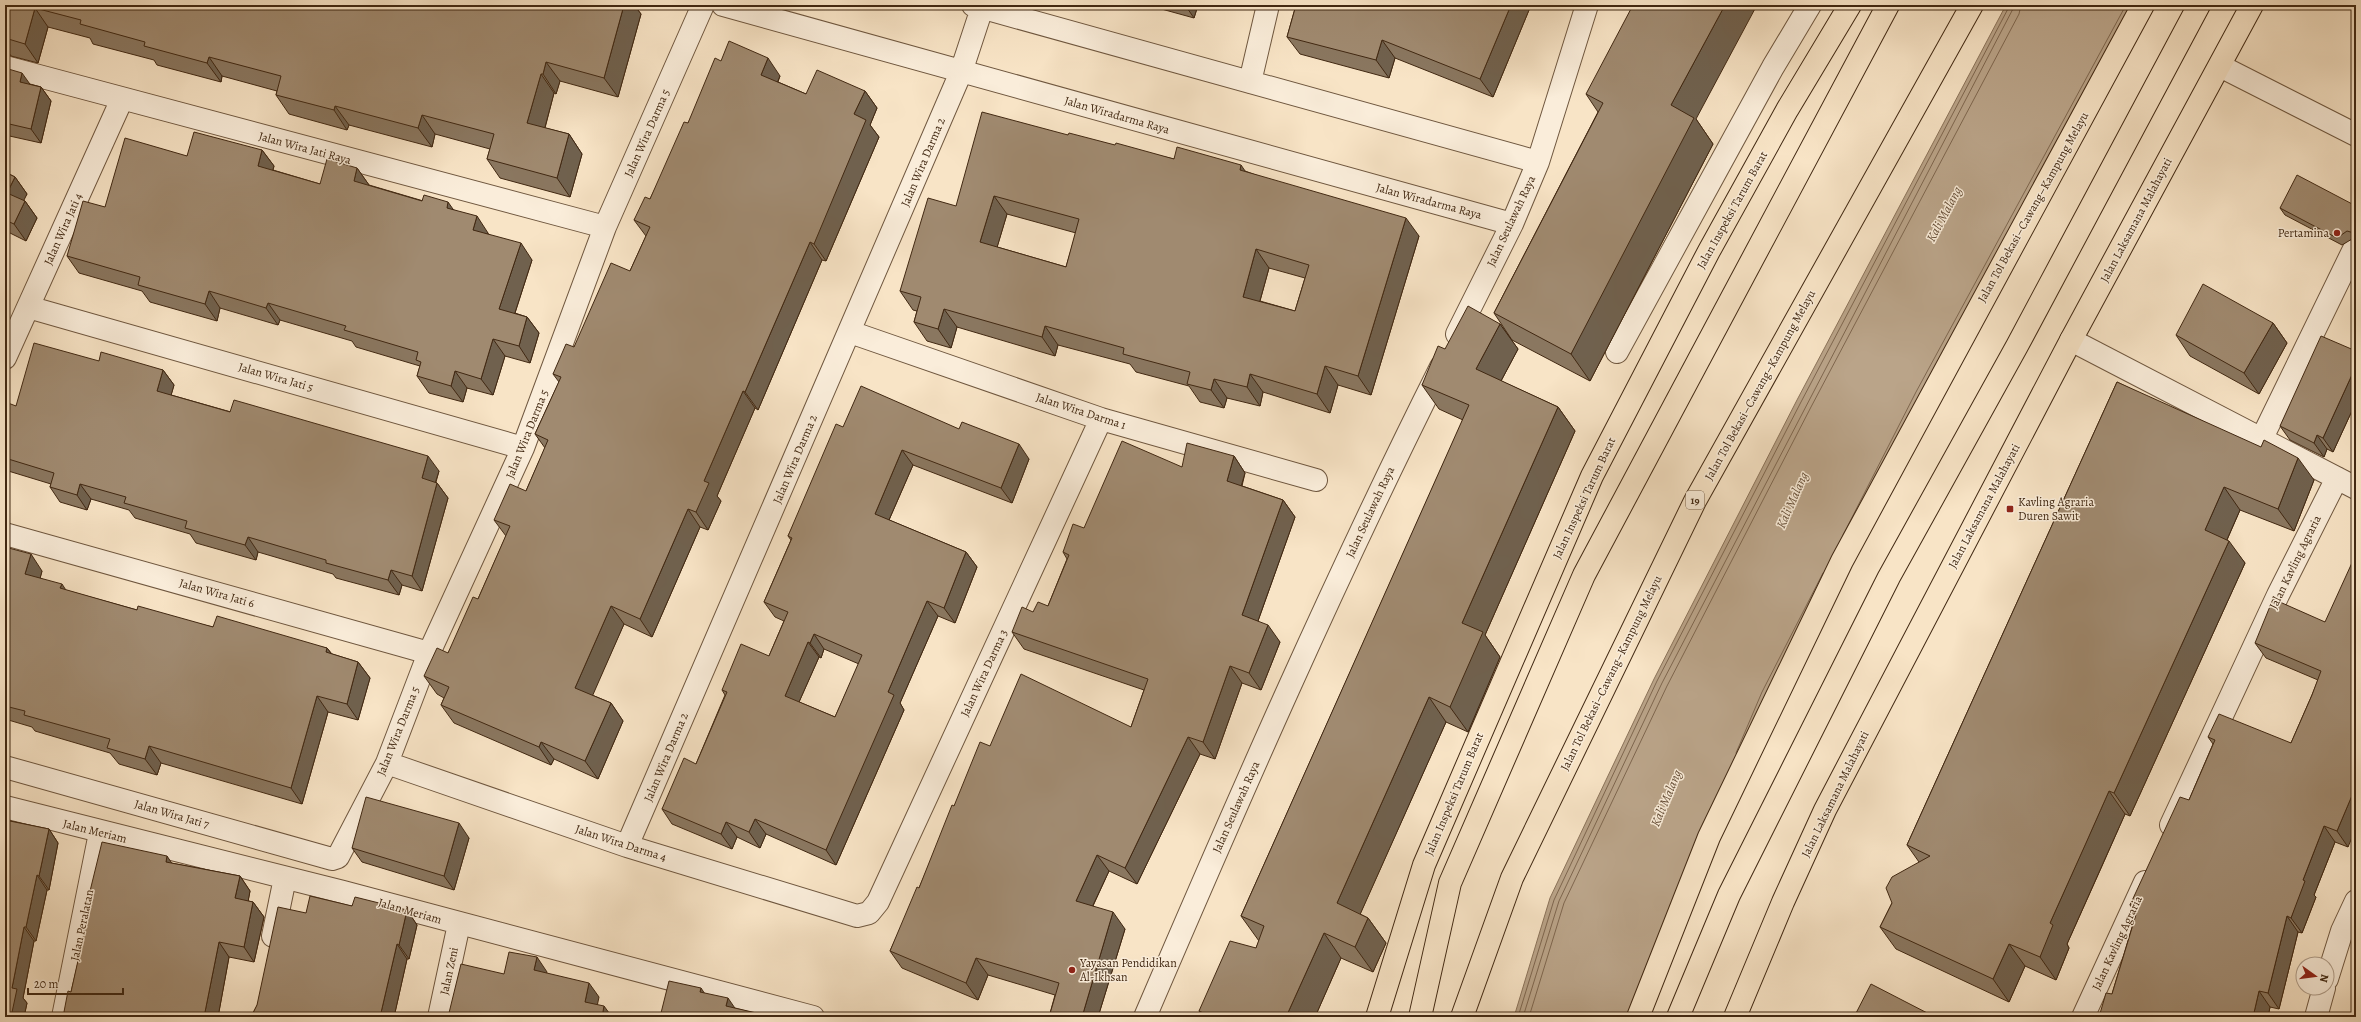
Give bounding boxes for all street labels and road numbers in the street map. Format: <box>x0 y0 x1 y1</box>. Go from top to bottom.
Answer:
street label: Jalan Wira Darma 5 <box>620 86 674 180</box>
street label: Jalan Wiradarma Raya <box>1063 92 1172 138</box>
street label: Jalan Tol Bekasi–Cawang–Kampung Melayu <box>1974 108 2092 305</box>
street label: Jalan Wira Darma 2 <box>897 115 949 209</box>
street label: Jalan Wira Jati Raya <box>257 128 353 168</box>
street label: Jalan Inspeksi Tarum Barat <box>1693 148 1771 272</box>
street label: Jalan Laksamana Malahayati <box>2096 155 2176 285</box>
street label: Jalan Seulawah Raya <box>1483 172 1539 269</box>
street label: Jalan Wiradarma Raya <box>1374 179 1484 223</box>
street label: Jalan Wira Jati 4 <box>40 190 86 268</box>
street label: Jalan Tol Bekasi–Cawang–Kampung Melayu <box>1701 286 1819 483</box>
street label: Jalan Wira Jati 5 <box>237 359 315 395</box>
street label: Jalan Wira Darma 5 <box>502 387 552 481</box>
street label: Jalan Wira Darma 1 <box>1034 389 1128 433</box>
street label: Jalan Wira Darma 2 <box>769 412 821 506</box>
street label: Jalan Inspeksi Tarum Barat <box>1549 435 1619 561</box>
street label: Jalan Laksamana Malahayati <box>1944 441 2024 571</box>
street label: Jalan Seulawah Raya <box>1342 463 1398 560</box>
road number: 19 <box>1686 491 1704 509</box>
street label: Jalan Kavling Agraria <box>2265 512 2325 612</box>
street label: Jalan Tol Bekasi–Cawang–Kampung Melayu <box>1557 572 1666 773</box>
street label: Jalan Wira Jati 6 <box>178 575 257 612</box>
street label: Jalan Wira Darma 3 <box>957 627 1011 719</box>
street label: Jalan Wira Darma 5 <box>373 684 423 778</box>
street label: Jalan Wira Darma 2 <box>640 710 692 804</box>
street label: Jalan Laksamana Malahayati <box>1797 728 1873 860</box>
street label: Jalan Inspeksi Tarum Barat <box>1421 730 1487 858</box>
street label: Jalan Seulawah Raya <box>1209 758 1264 855</box>
street label: Jalan Wira Jati 7 <box>133 796 212 833</box>
street label: Jalan Meriam <box>61 815 129 847</box>
street label: Jalan Wira Darma 4 <box>573 821 669 865</box>
street label: Jalan Peralatan <box>67 887 97 962</box>
street label: Jalan Kavling Agraria <box>2088 893 2146 993</box>
street label: Jalan Meriam <box>376 894 444 928</box>
street label: Jalan Zeni <box>436 946 462 996</box>

